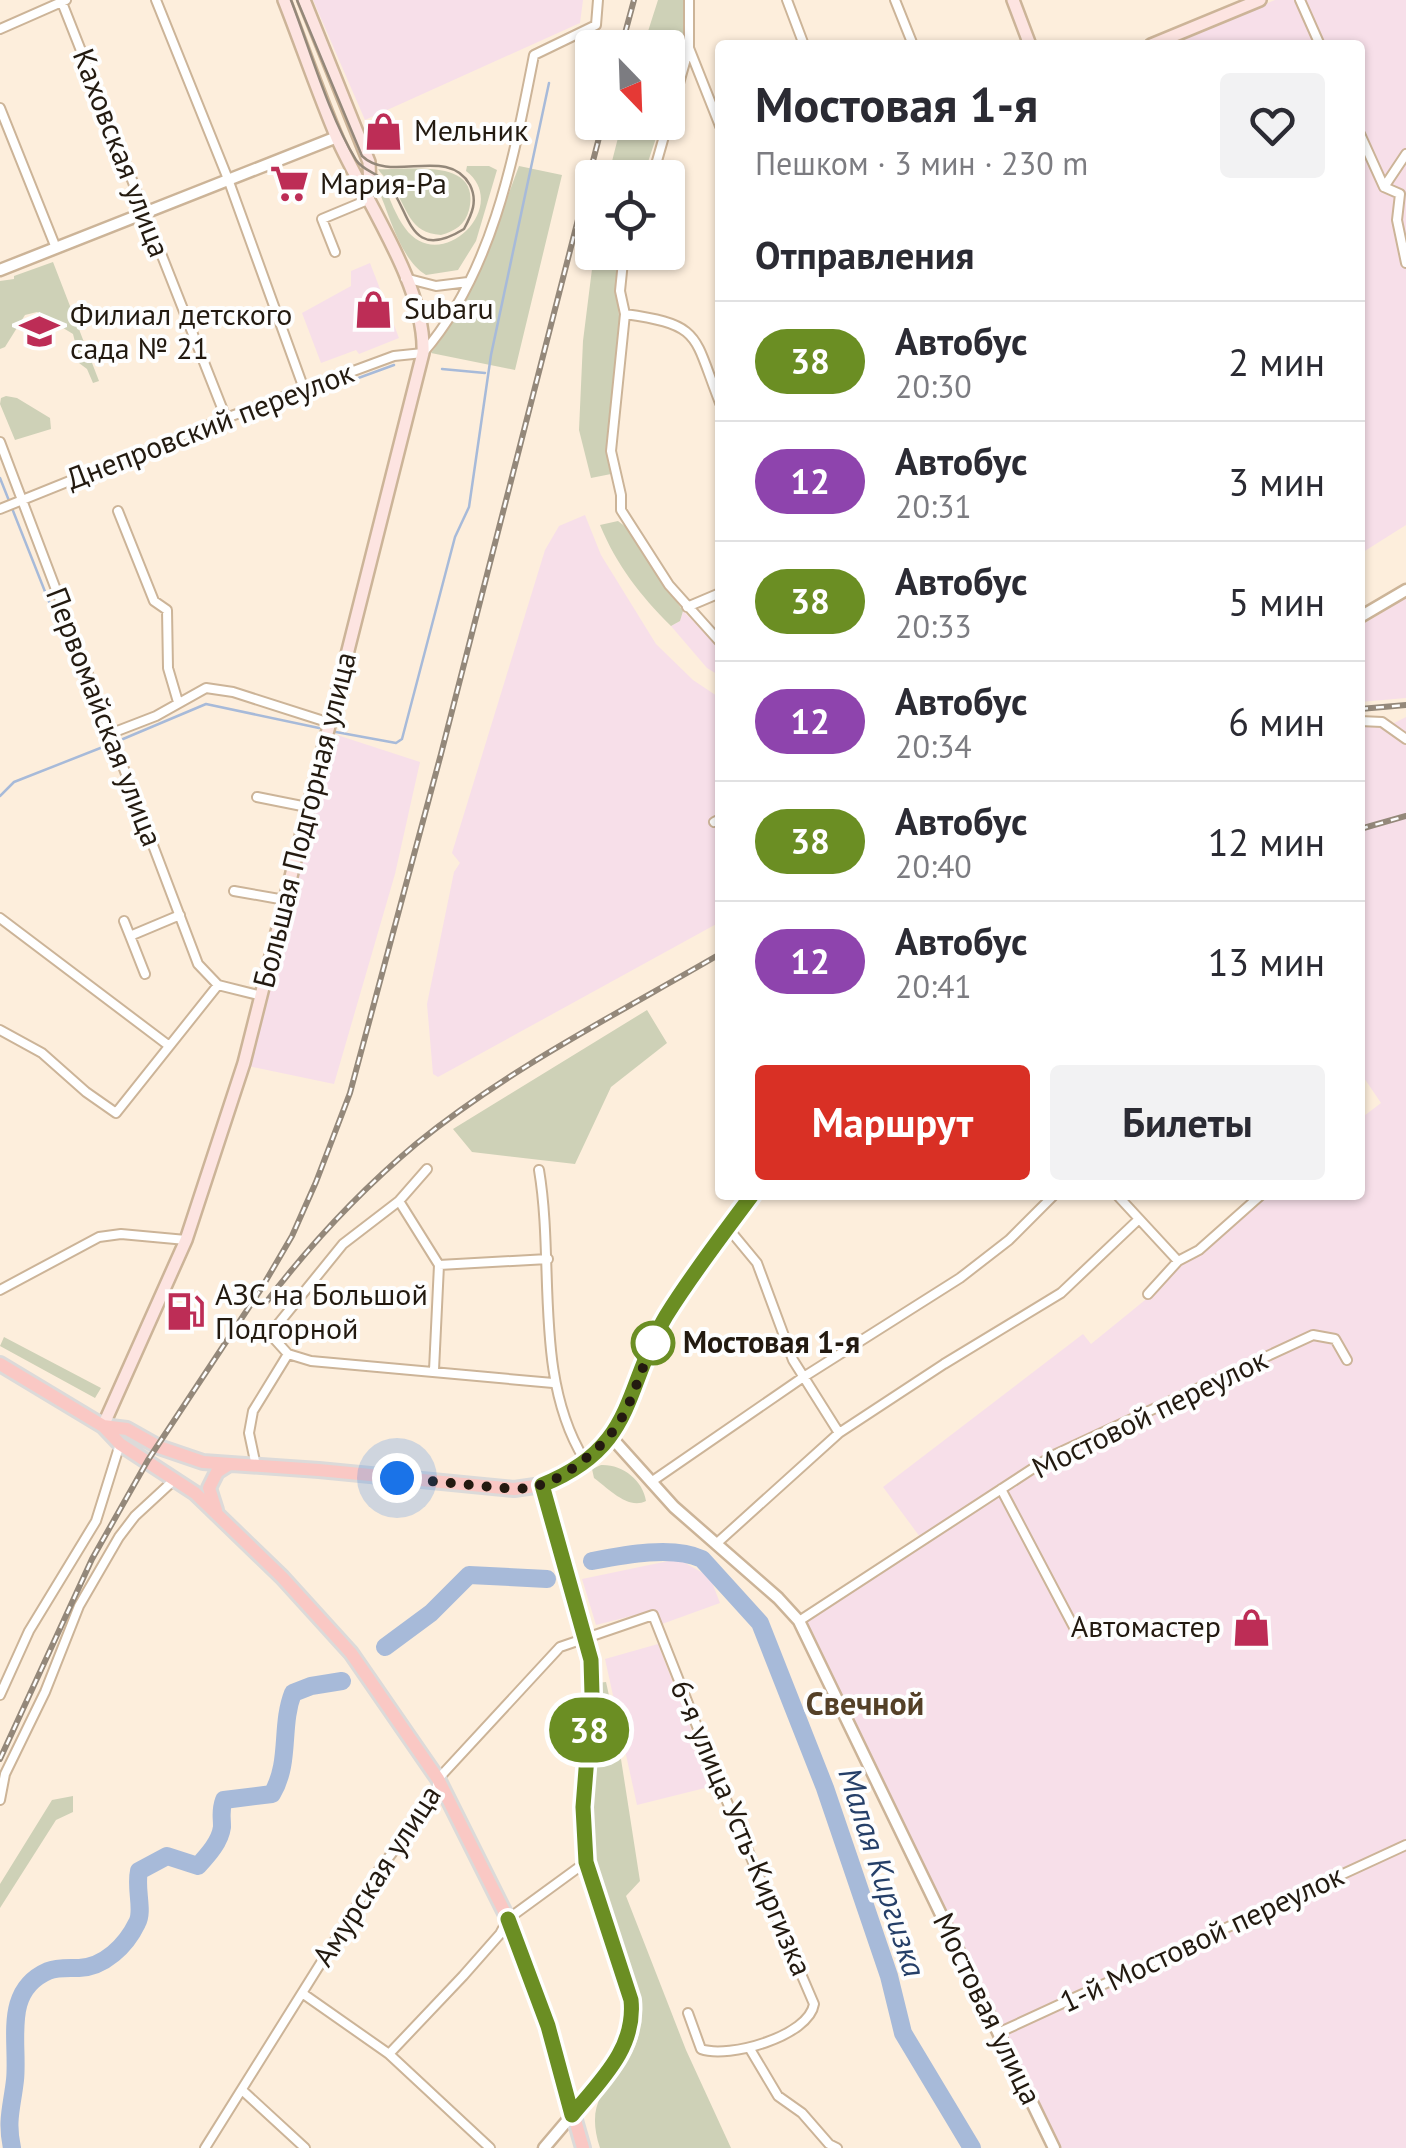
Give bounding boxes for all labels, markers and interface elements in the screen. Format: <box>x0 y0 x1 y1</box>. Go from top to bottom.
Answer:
north arrow <box>575 30 685 140</box>
map controls <box>575 30 685 270</box>
street label: Каховская улица <box>65 43 180 262</box>
text: Мостовая 1-я <box>755 73 1038 135</box>
button: heart <box>1220 73 1325 178</box>
shop icon: Мельник <box>363 110 405 152</box>
place label: Мельник <box>414 110 529 149</box>
text: Пешком · 3 мин · 230 m <box>755 142 1088 184</box>
button: locate <box>575 160 685 270</box>
supermarket icon: Мария-Ра <box>269 163 311 205</box>
place label: Мария-Ра <box>320 163 447 202</box>
text: Отправления <box>755 230 975 279</box>
shop icon: Subaru <box>353 288 395 330</box>
place label: Subaru <box>404 288 494 327</box>
place label: Филиал детского сада № 21 <box>70 294 292 367</box>
school or university icon: Филиал детского сада № 21 <box>19 311 61 353</box>
text: Автобус <box>895 316 1028 365</box>
text: 2 мин <box>1228 337 1325 386</box>
text: 38 <box>790 338 830 384</box>
street label: Днепровский переулок <box>60 352 359 497</box>
text: 20:30 <box>895 365 972 407</box>
text: Автобус <box>895 436 1028 485</box>
text: 3 мин <box>1228 457 1325 506</box>
text: 12 <box>790 458 830 504</box>
text: 20:31 <box>895 485 972 527</box>
text: Автобус <box>895 556 1028 605</box>
text: 5 мин <box>1228 577 1325 626</box>
text: 38 <box>790 578 830 624</box>
street label: Первомайская улица <box>38 581 173 851</box>
text: 20:33 <box>895 605 972 647</box>
street label: Большая Подгорная улица <box>243 647 364 992</box>
text: Автобус <box>895 676 1028 725</box>
text: 6 мин <box>1228 697 1325 746</box>
text: 12 <box>790 698 830 744</box>
text: 20:34 <box>895 725 972 767</box>
text: Автобус <box>895 796 1028 845</box>
text: 12 мин <box>1208 817 1325 866</box>
text: 38 <box>790 818 830 864</box>
text: 20:40 <box>895 845 972 887</box>
text: Автобус <box>895 916 1028 965</box>
text: 13 мин <box>1208 937 1325 986</box>
text: 12 <box>790 938 830 984</box>
text: 20:41 <box>895 965 972 1007</box>
button: Маршрут <box>755 1065 1030 1180</box>
button: Билеты <box>1050 1065 1325 1180</box>
place label: АЗС на Большой Подгорной <box>215 1274 428 1347</box>
fuel station icon: АЗС на Большой Подгорной <box>164 1291 206 1333</box>
marker: Мостовая 1-я <box>632 1322 674 1364</box>
place label: Мостовая 1-я <box>683 1322 860 1361</box>
street label: Мостовой переулок <box>1025 1338 1274 1487</box>
your location <box>372 1453 422 1503</box>
place label: Автомастер <box>1071 1606 1221 1645</box>
shop icon: Автомастер <box>1230 1606 1272 1648</box>
street label: 6-я улица Усть-Киргизка <box>662 1673 822 1981</box>
district label: Свечной <box>806 1682 924 1724</box>
line badge: 38 <box>544 1698 634 1762</box>
text: 38 <box>569 1707 609 1753</box>
water label: Малая Киргизка <box>829 1762 937 1982</box>
street label: Амурская улица <box>303 1777 449 1973</box>
street label: 1-й Мостовой переулок <box>1053 1854 1350 2021</box>
street label: Мостовая улица <box>925 1906 1052 2111</box>

